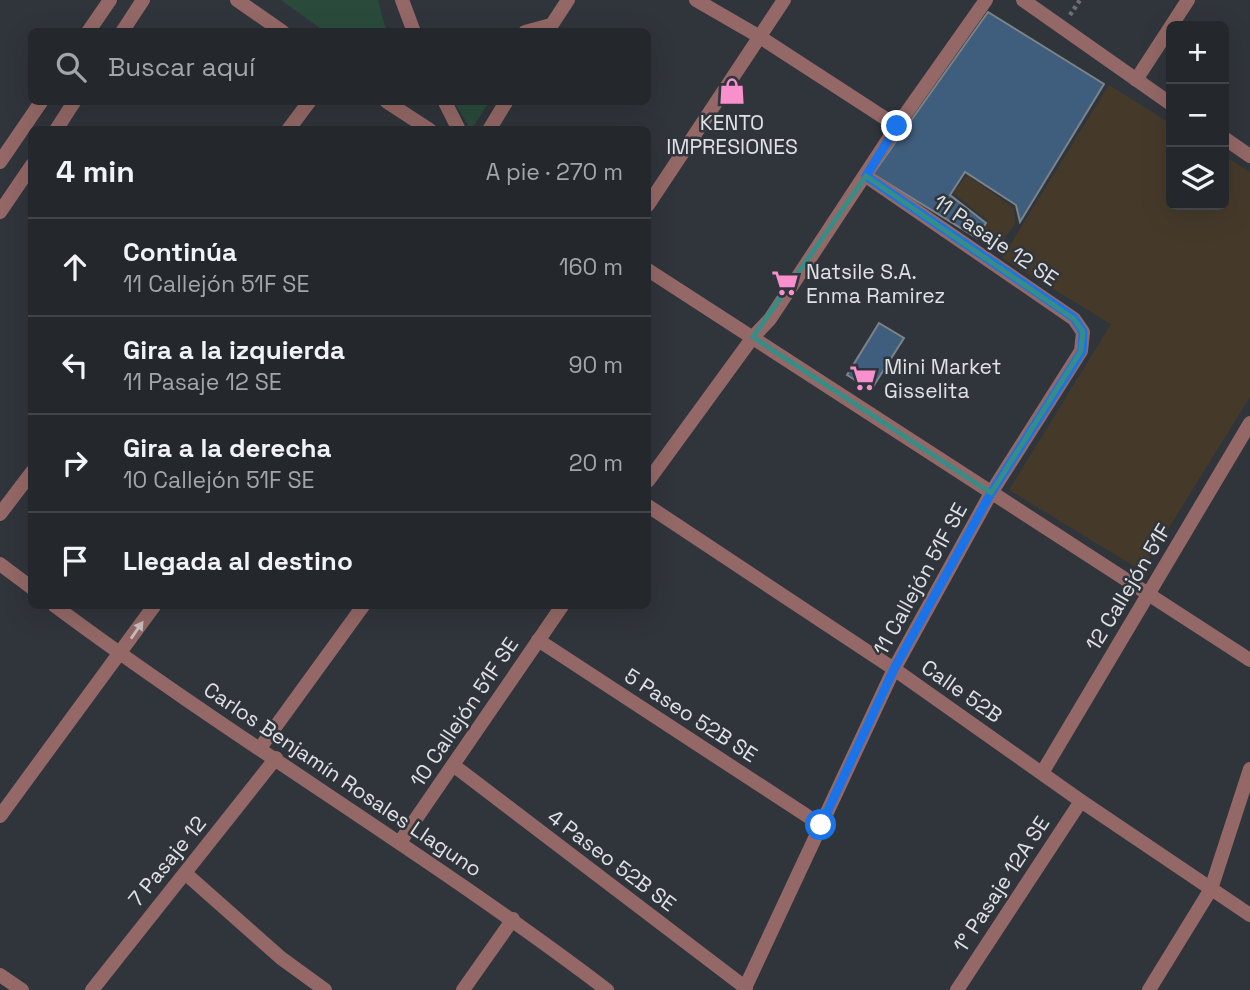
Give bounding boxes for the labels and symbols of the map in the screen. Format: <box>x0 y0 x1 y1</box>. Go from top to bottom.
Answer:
shop icon: KENTO IMPRESIONES <box>717 76 747 106</box>
place label: KENTO IMPRESIONES <box>666 109 798 160</box>
route end <box>881 110 912 141</box>
street label: 11 Pasaje 12 SE <box>928 188 1064 292</box>
place label: Natsile S.A. Enma Ramirez <box>806 258 945 309</box>
supermarket icon: Natsile S.A. Enma Ramirez <box>770 268 800 298</box>
place label: Mini Market Gisselita <box>884 353 1001 404</box>
supermarket icon: Mini Market Gisselita <box>848 363 878 393</box>
street label: 11 Callejón 51F SE <box>867 498 973 660</box>
street label: 12 Callejón 51F <box>1079 518 1177 656</box>
one-way arrow <box>130 621 144 639</box>
street label: 10 Callejón 51F SE <box>404 632 524 792</box>
street label: Calle 52B <box>916 653 1008 729</box>
street label: 5 Paseo 52B SE <box>619 662 763 768</box>
street label: Carlos Benjamín Rosales Llaguno <box>199 676 487 882</box>
street label: 4 Paseo 52B SE <box>542 803 682 917</box>
route start <box>805 809 836 840</box>
street label: 7 Pasaje 12 <box>122 810 212 912</box>
street label: 1° Pasaje 12A SE <box>947 811 1055 957</box>

